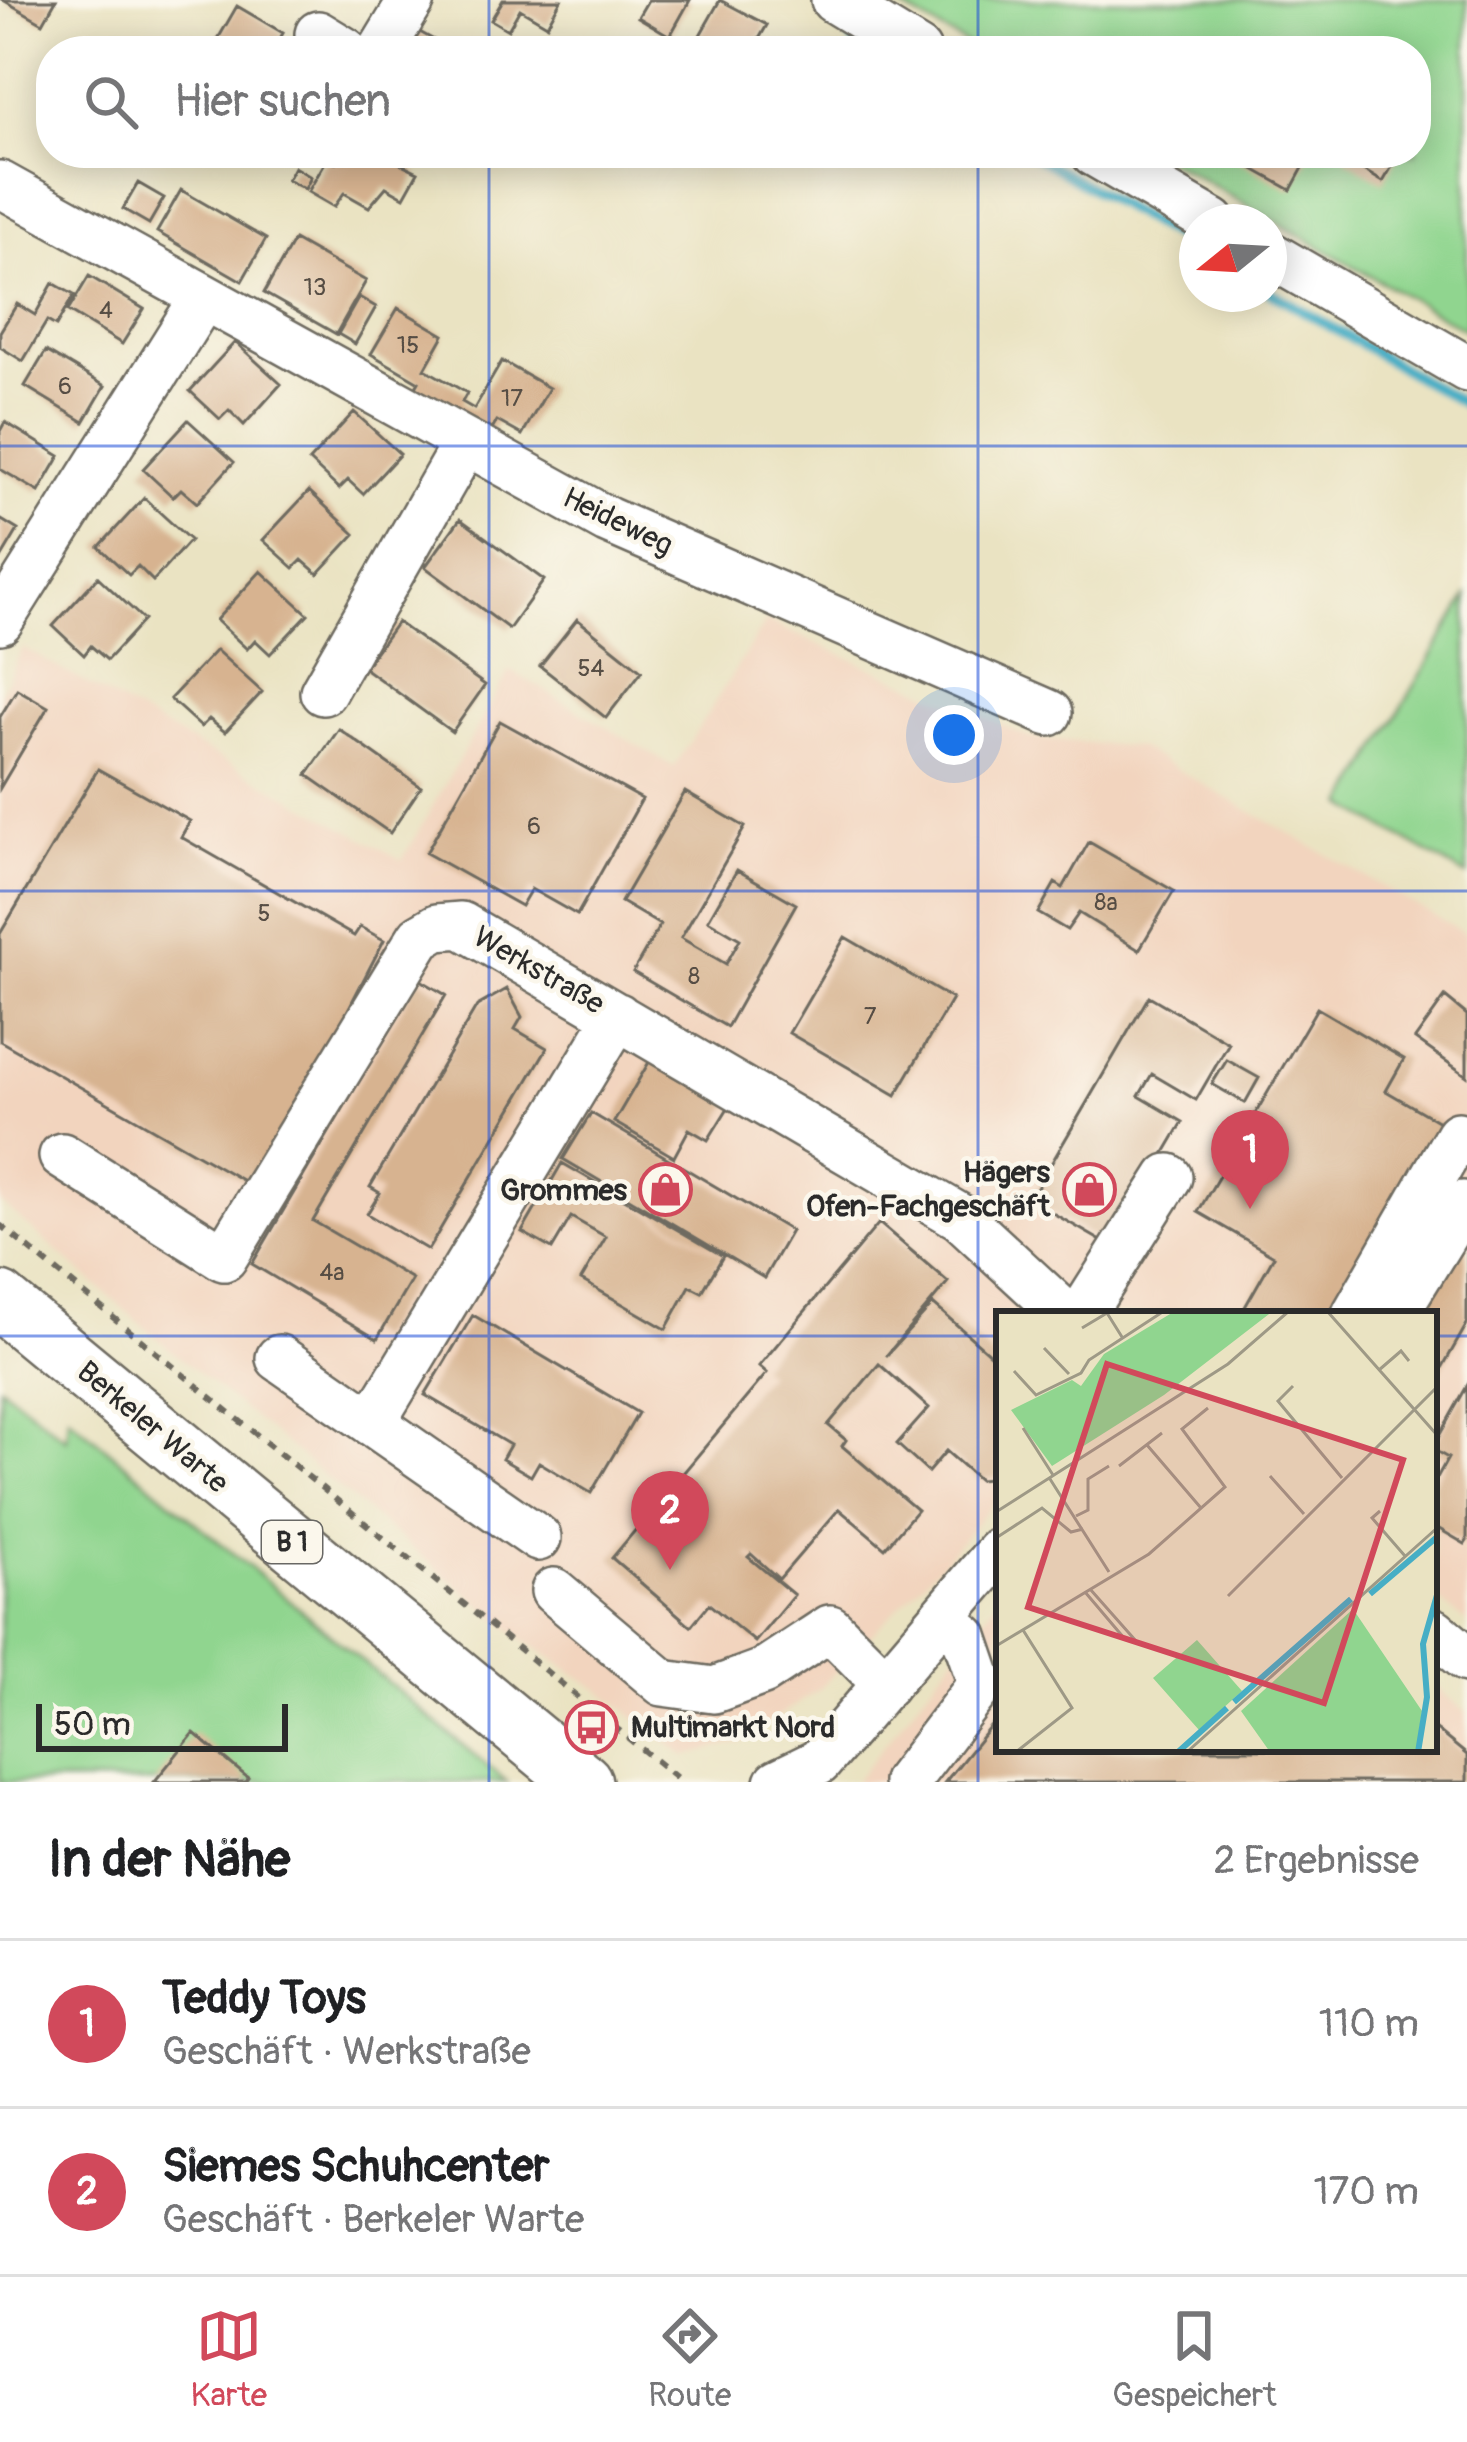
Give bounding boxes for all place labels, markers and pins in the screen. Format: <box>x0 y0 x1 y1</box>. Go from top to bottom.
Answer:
pin: 1 <box>1211 1110 1289 1209</box>
place label: Hägers Ofen-Fachgeschäft <box>806 1154 1051 1225</box>
shop icon: Hägers Ofen-Fachgeschäft <box>1061 1161 1117 1217</box>
shop icon: Grommes <box>638 1162 694 1218</box>
place label: Grommes <box>500 1172 628 1209</box>
pin: 2 <box>631 1471 709 1570</box>
bus stop icon: Multimarkt Nord <box>564 1699 620 1755</box>
place label: Multimarkt Nord <box>631 1709 835 1746</box>

